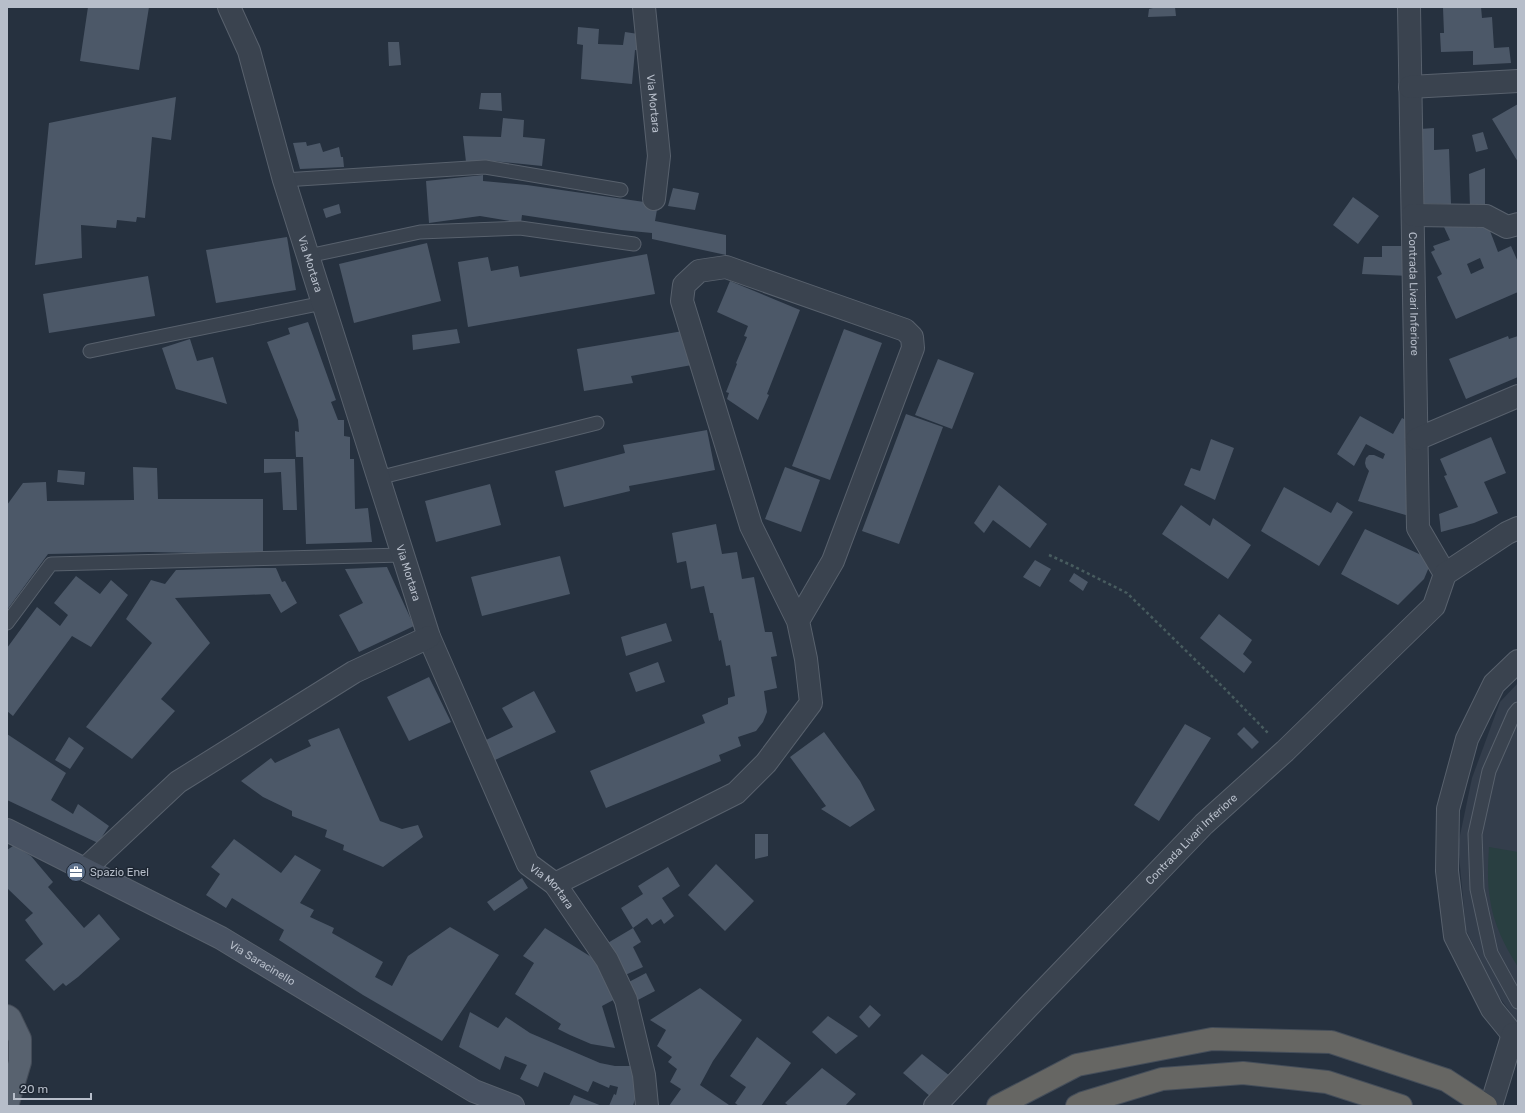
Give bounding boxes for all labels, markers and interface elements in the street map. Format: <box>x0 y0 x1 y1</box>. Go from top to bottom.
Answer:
street label: Via Mortara <box>644 74 663 133</box>
street label: Contrada Livari Inferiore <box>1406 232 1421 356</box>
street label: Via Mortara <box>295 234 325 294</box>
street label: Via Mortara <box>393 543 423 603</box>
street label: Contrada Livari Inferiore <box>1143 791 1240 888</box>
office icon: Spazio Enel <box>65 861 87 883</box>
street label: Via Mortara <box>527 861 576 911</box>
place label: Spazio Enel <box>90 866 149 879</box>
street label: Via Saracinello <box>227 938 298 988</box>
scale bar <box>14 1075 91 1101</box>
text: 20 m <box>20 1082 48 1096</box>

